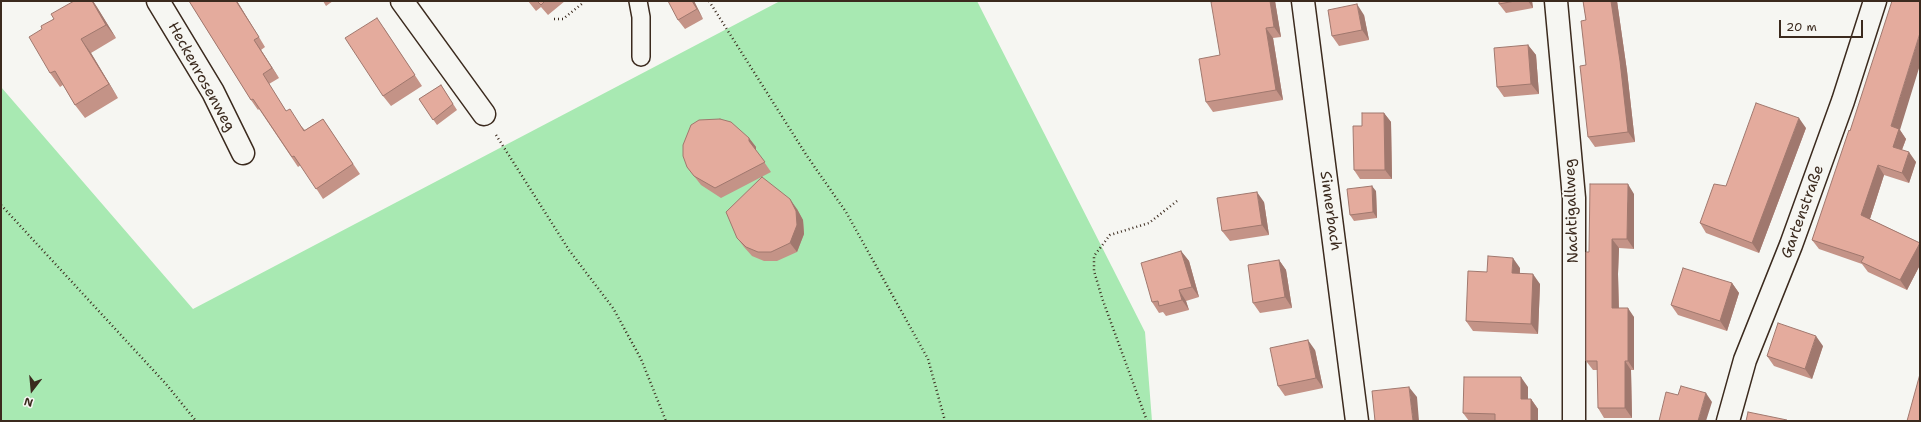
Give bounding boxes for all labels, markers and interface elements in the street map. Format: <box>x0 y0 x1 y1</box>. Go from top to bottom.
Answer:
scale bar <box>1781 12 1865 38</box>
street label: Heckenrosenweg <box>164 19 238 135</box>
text: 20 m <box>1786 19 1817 35</box>
street label: Nachtigallweg <box>1561 158 1583 264</box>
street label: Gartenstraße <box>1778 163 1828 261</box>
street label: Sinnerbach <box>1316 170 1344 252</box>
north arrow <box>12 370 52 410</box>
text: N <box>22 394 35 410</box>

